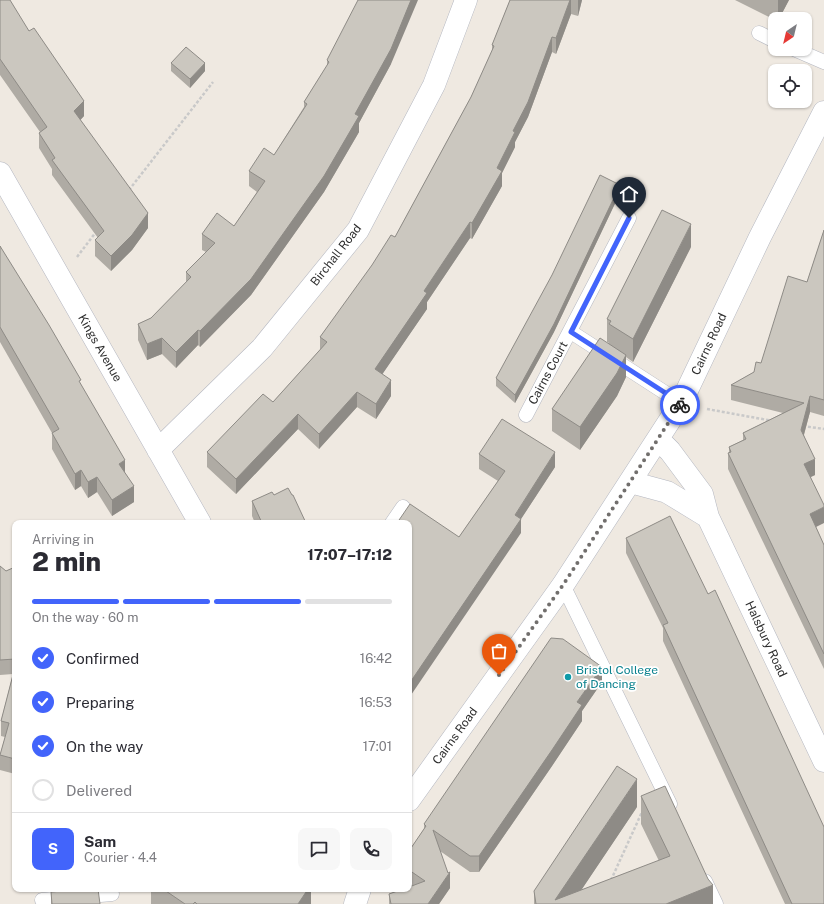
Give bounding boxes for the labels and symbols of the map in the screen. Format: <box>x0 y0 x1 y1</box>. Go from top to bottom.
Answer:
north arrow <box>768 12 812 56</box>
pin <box>612 177 646 218</box>
street label: Birchall Road <box>308 221 364 289</box>
street label: Cairns Road <box>689 311 729 377</box>
street label: Kings Avenue <box>75 312 125 384</box>
street label: Cairns Court <box>525 339 571 407</box>
courier <box>660 385 700 425</box>
street label: Halsbury Road <box>742 599 790 679</box>
pin <box>482 634 516 675</box>
place label: Bristol College of Dancing <box>576 663 658 691</box>
marker: Bristol College of Dancing <box>563 672 573 682</box>
street label: Cairns Road <box>430 705 480 767</box>

